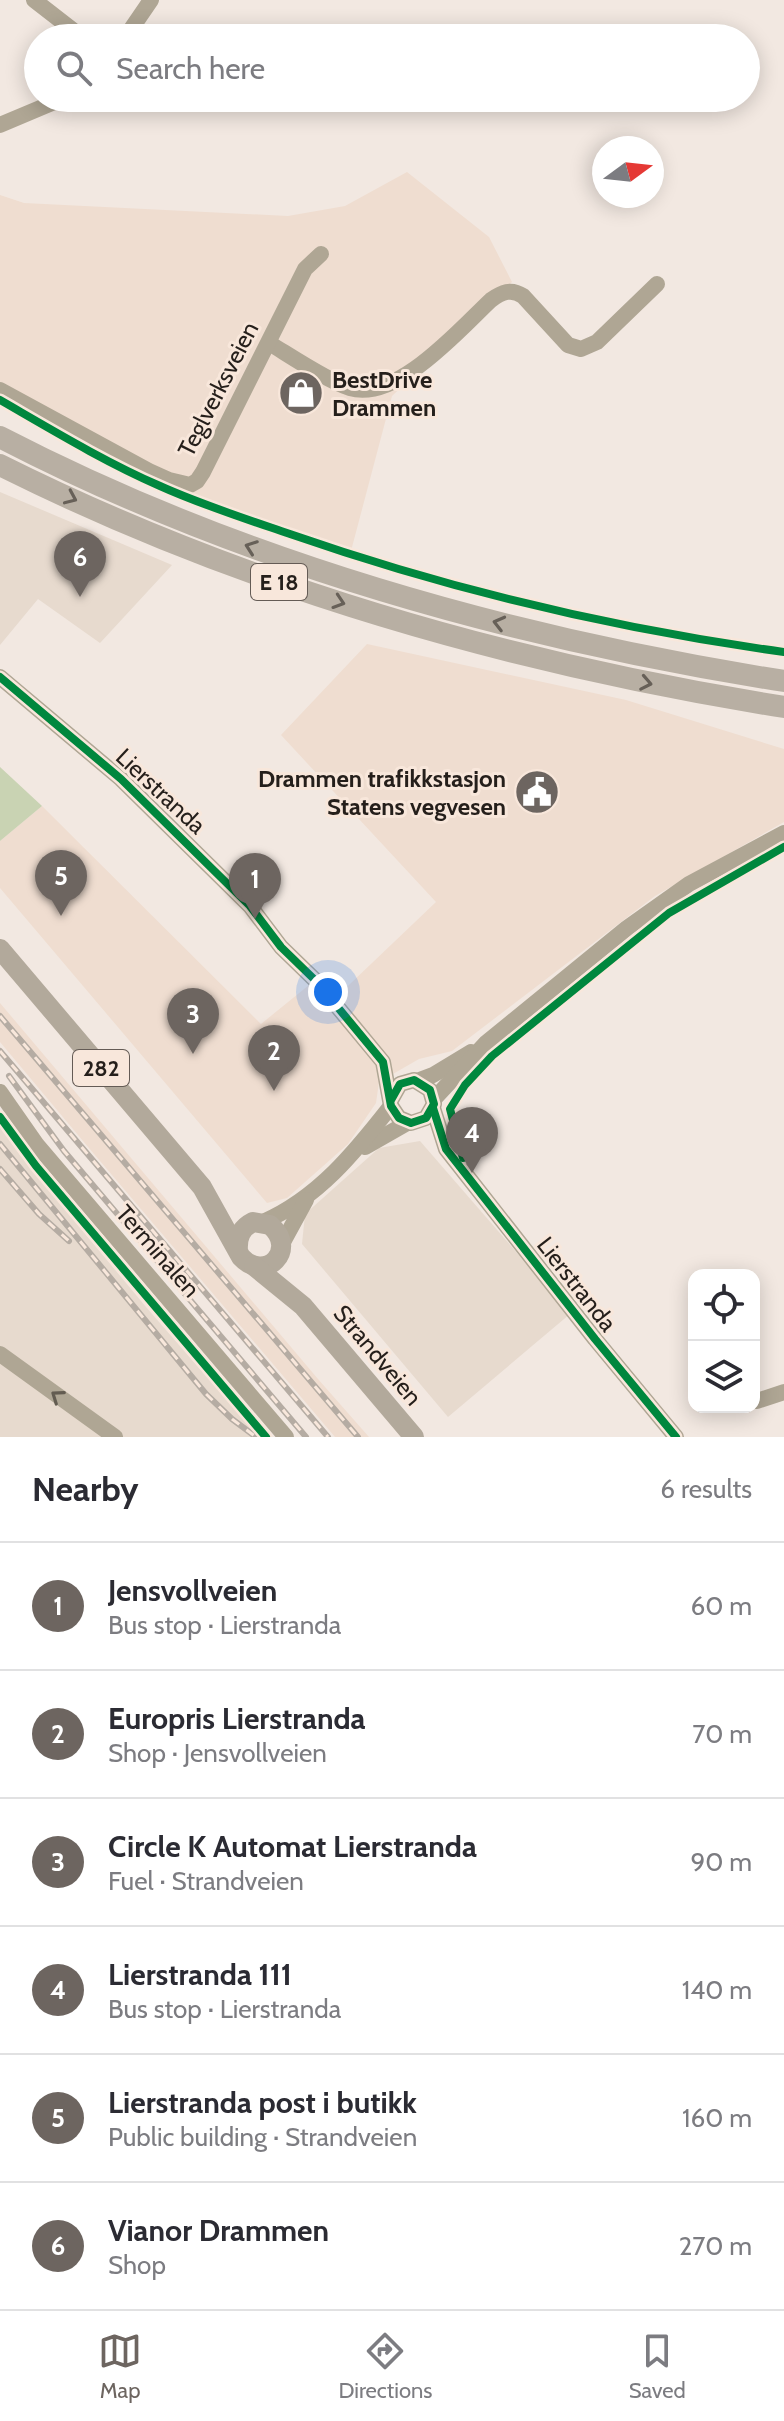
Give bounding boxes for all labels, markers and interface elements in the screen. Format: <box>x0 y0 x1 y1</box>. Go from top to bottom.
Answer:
search box <box>24 24 760 112</box>
icon: search <box>52 46 96 90</box>
text: Search here <box>116 50 265 87</box>
north arrow <box>592 136 664 208</box>
street label: Teglverksveien <box>172 317 264 461</box>
place label: BestDrive Drammen <box>332 365 436 422</box>
shop icon: BestDrive Drammen <box>277 369 325 417</box>
one-way arrow <box>62 488 77 504</box>
pin: 6 <box>54 531 106 597</box>
one-way arrow <box>244 540 258 557</box>
road number: E 18 <box>251 564 307 600</box>
one-way arrow <box>332 593 345 609</box>
one-way arrow <box>493 616 506 633</box>
one-way arrow <box>639 674 653 691</box>
street label: Lierstranda <box>110 742 212 840</box>
place label: Drammen trafikkstasjon Statens vegvesen <box>258 764 506 821</box>
public building icon: Drammen trafikkstasjon Statens vegvesen <box>513 768 561 816</box>
pin: 5 <box>35 850 87 916</box>
pin: 1 <box>229 853 281 919</box>
your location <box>308 972 348 1012</box>
pin: 3 <box>167 988 219 1054</box>
pin: 2 <box>248 1025 300 1091</box>
road number: 282 <box>73 1050 129 1086</box>
pin: 4 <box>446 1107 498 1173</box>
street label: Terminalen <box>110 1199 206 1303</box>
street label: Lierstranda <box>531 1231 623 1338</box>
map controls <box>688 1269 760 1413</box>
button: locate <box>688 1269 760 1341</box>
street label: Strandveien <box>328 1299 428 1411</box>
button: layers <box>688 1341 760 1413</box>
one-way arrow <box>52 1391 66 1406</box>
text: Nearby <box>32 1468 139 1510</box>
text: 6 results <box>660 1473 752 1505</box>
text: Jensvollveien <box>108 1572 277 1609</box>
text: 1 <box>53 1590 63 1622</box>
text: 60 m <box>690 1590 752 1622</box>
text: Bus stop · Lierstranda <box>108 1609 341 1641</box>
text: Europris Lierstranda <box>108 1700 366 1737</box>
text: 2 <box>51 1718 65 1750</box>
text: 70 m <box>692 1718 752 1750</box>
text: Shop · Jensvollveien <box>108 1737 327 1769</box>
text: Circle K Automat Lierstranda <box>108 1828 477 1865</box>
text: 3 <box>51 1846 65 1878</box>
text: 90 m <box>690 1846 752 1878</box>
text: Fuel · Strandveien <box>108 1865 304 1897</box>
text: Lierstranda 111 <box>108 1956 292 1993</box>
text: 4 <box>50 1974 66 2006</box>
text: 140 m <box>682 1974 752 2006</box>
text: Bus stop · Lierstranda <box>108 1993 341 2025</box>
text: Lierstranda post i butikk <box>108 2084 417 2121</box>
text: 5 <box>51 2102 65 2134</box>
text: 160 m <box>682 2102 752 2134</box>
text: Public building · Strandveien <box>108 2121 417 2153</box>
text: Vianor Drammen <box>108 2212 329 2249</box>
text: 6 <box>51 2230 65 2262</box>
text: 270 m <box>679 2230 752 2262</box>
text: Shop <box>108 2249 166 2281</box>
tab: Map <box>98 2329 142 2404</box>
tab: Directions <box>338 2329 432 2404</box>
tab: Saved <box>629 2329 686 2404</box>

